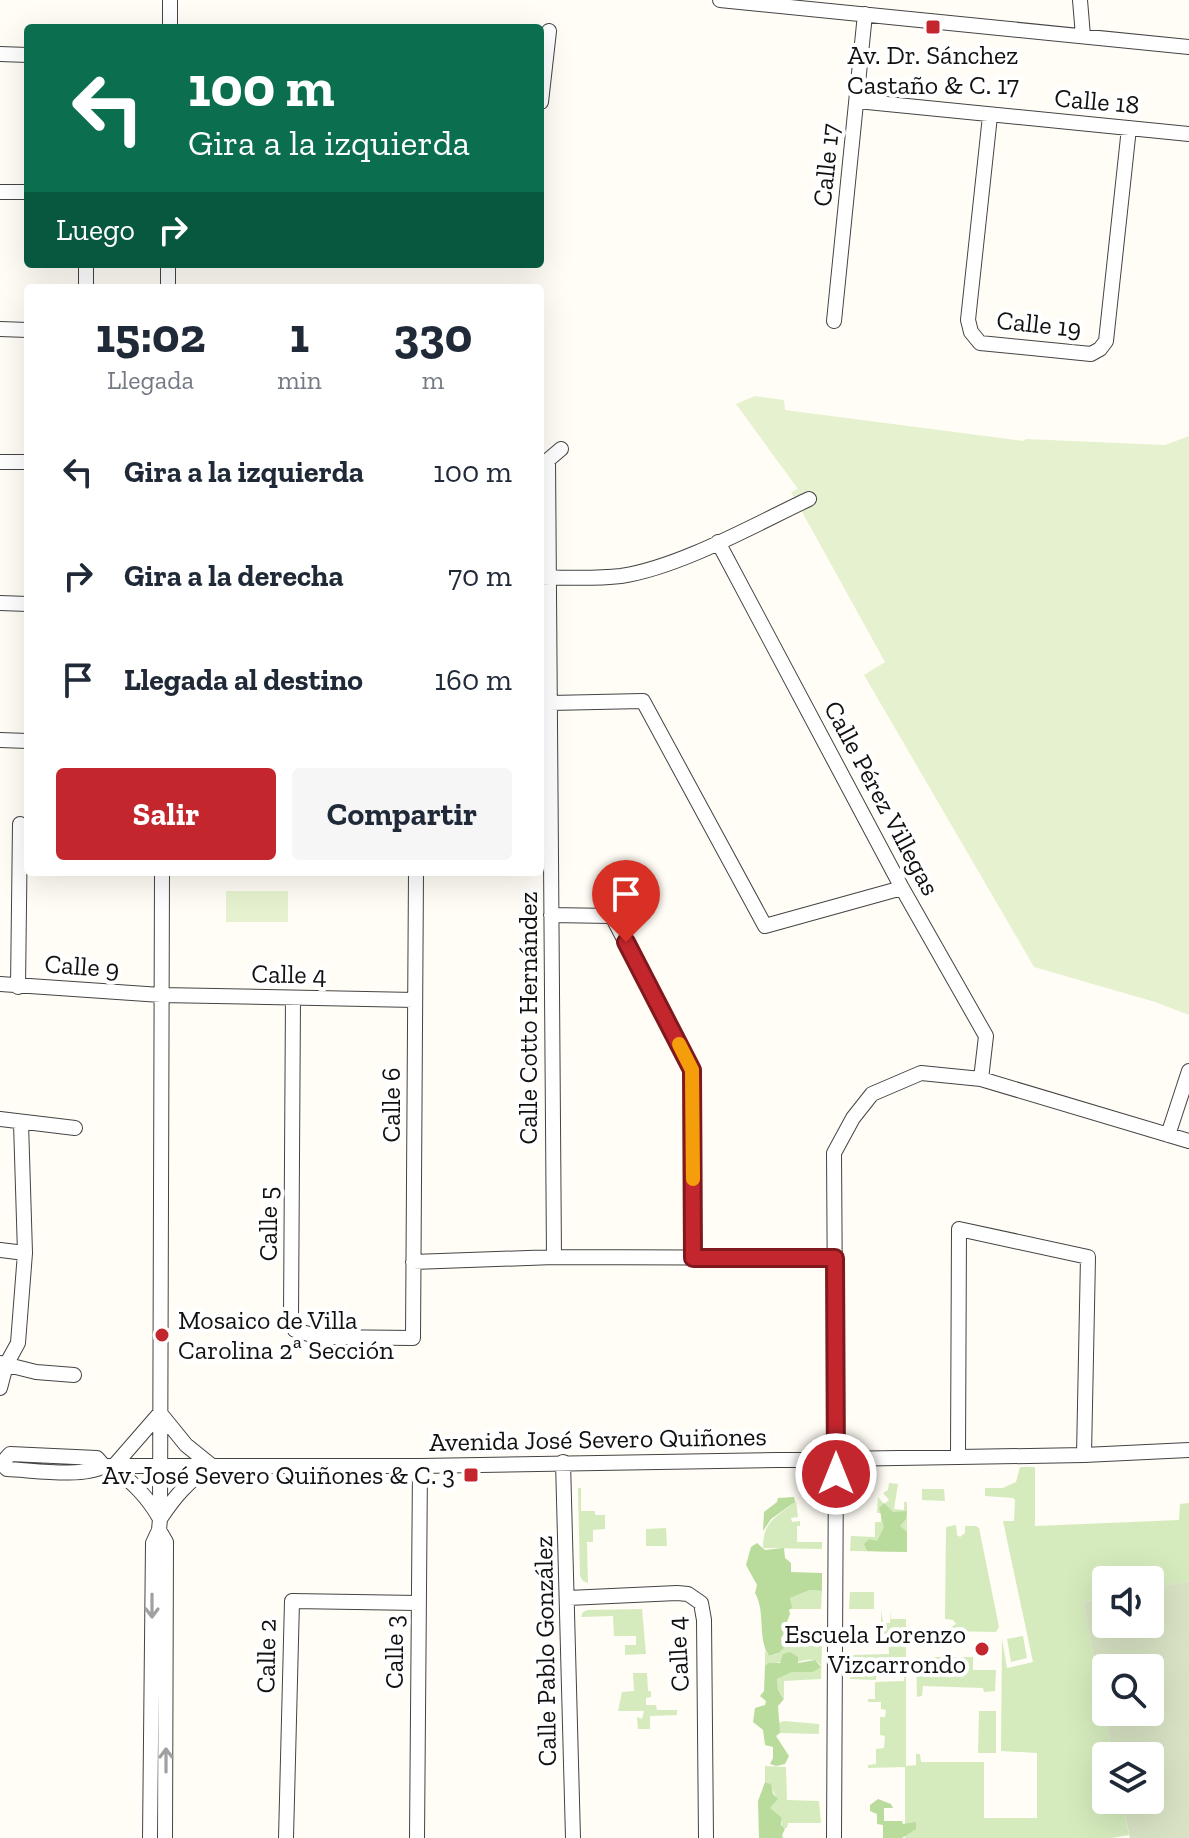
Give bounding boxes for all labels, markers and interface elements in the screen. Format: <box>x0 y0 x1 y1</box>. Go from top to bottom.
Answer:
marker: Av. Dr. Sánchez Castaño & C. 17 <box>924 18 942 36</box>
place label: Av. Dr. Sánchez Castaño & C. 17 <box>847 39 1019 101</box>
text: 100 m <box>188 53 335 120</box>
icon: left <box>56 56 160 160</box>
street label: Calle 18 <box>1053 81 1141 121</box>
text: Gira a la izquierda <box>188 121 470 164</box>
street label: Calle 17 <box>806 122 846 208</box>
icon: right <box>151 208 195 252</box>
text: Luego <box>56 212 135 248</box>
street label: Calle 19 <box>995 304 1083 344</box>
text: 15:02 <box>96 307 205 364</box>
text: 1 <box>290 307 309 364</box>
text: 330 <box>393 307 472 364</box>
text: Llegada <box>107 364 194 396</box>
text: min <box>277 364 322 396</box>
text: m <box>422 364 444 396</box>
icon: left <box>56 450 100 494</box>
text: Gira a la izquierda <box>124 454 364 490</box>
text: 100 m <box>433 454 512 490</box>
icon: right <box>56 554 100 598</box>
text: Gira a la derecha <box>124 558 344 594</box>
text: 70 m <box>448 558 512 594</box>
icon: arrive <box>56 658 100 702</box>
text: Llegada al destino <box>124 662 363 698</box>
text: 160 m <box>435 662 512 698</box>
street label: Calle Pérez Villegas <box>817 695 947 901</box>
button: Salir <box>56 768 276 860</box>
button: Compartir <box>292 768 512 860</box>
pin <box>592 860 660 942</box>
icon: arrive <box>604 872 648 916</box>
street label: Calle Cotto Hernández <box>512 891 544 1145</box>
street label: Calle 9 <box>43 947 121 985</box>
street label: Calle 4 <box>251 957 327 991</box>
street label: Calle 6 <box>375 1067 407 1143</box>
street label: Calle 5 <box>252 1187 284 1261</box>
place label: Mosaico de Villa Carolina 2ª Sección <box>178 1304 394 1366</box>
marker: Mosaico de Villa Carolina 2ª Sección <box>153 1326 171 1344</box>
street label: Avenida José Severo Quiñones <box>429 1420 767 1458</box>
position arrow <box>794 1432 878 1516</box>
place label: Av. José Severo Quiñones & C. 3 <box>102 1459 455 1491</box>
marker: Av. José Severo Quiñones & C. 3 <box>462 1466 480 1484</box>
street label: Calle Pablo González <box>527 1535 563 1767</box>
map controls <box>1092 1566 1164 1814</box>
button: sound <box>1092 1566 1164 1638</box>
one-way arrow <box>144 1592 160 1619</box>
street label: Calle 3 <box>378 1615 410 1689</box>
street label: Calle 4 <box>660 1616 696 1692</box>
street label: Calle 2 <box>249 1618 283 1694</box>
place label: Escuela Lorenzo Vizcarrondo <box>784 1618 966 1680</box>
marker: Escuela Lorenzo Vizcarrondo <box>973 1640 991 1658</box>
button: search <box>1092 1654 1164 1726</box>
button: layers <box>1092 1742 1164 1814</box>
one-way arrow <box>158 1747 173 1774</box>

